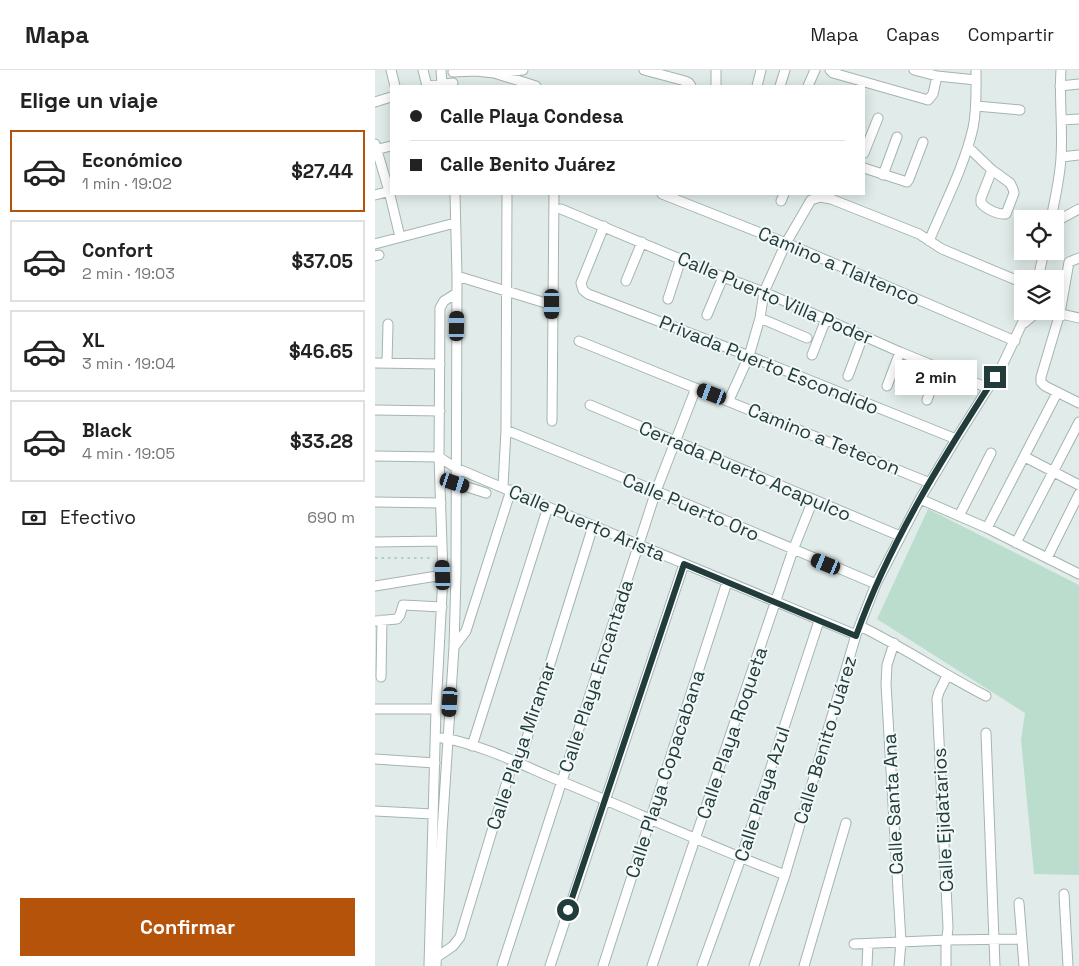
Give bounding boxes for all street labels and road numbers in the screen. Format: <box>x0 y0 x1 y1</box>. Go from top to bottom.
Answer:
street label: Camino a Tlaltenco <box>754 221 924 311</box>
street label: Calle Puerto Villa Poder <box>674 246 876 350</box>
street label: Privada Puerto Escondido <box>656 309 882 421</box>
street label: Camino a Tetecon <box>744 397 904 481</box>
street label: Cerrada Puerto Acapulco <box>635 415 855 527</box>
street label: Calle Puerto Oro <box>619 467 763 547</box>
street label: Calle Puerto Arista <box>505 479 669 567</box>
street label: Calle Playa Encantada <box>553 576 639 776</box>
street label: Calle Playa Roqueta <box>691 643 773 823</box>
street label: Calle Benito Juárez <box>788 653 862 827</box>
street label: Calle Playa Miramar <box>481 659 561 833</box>
street label: Calle Playa Copacabana <box>619 667 711 881</box>
street label: Calle Playa Azul <box>728 723 796 865</box>
street label: Calle Santa Ana <box>877 733 909 875</box>
street label: Calle Ejidatarios <box>927 747 959 893</box>

